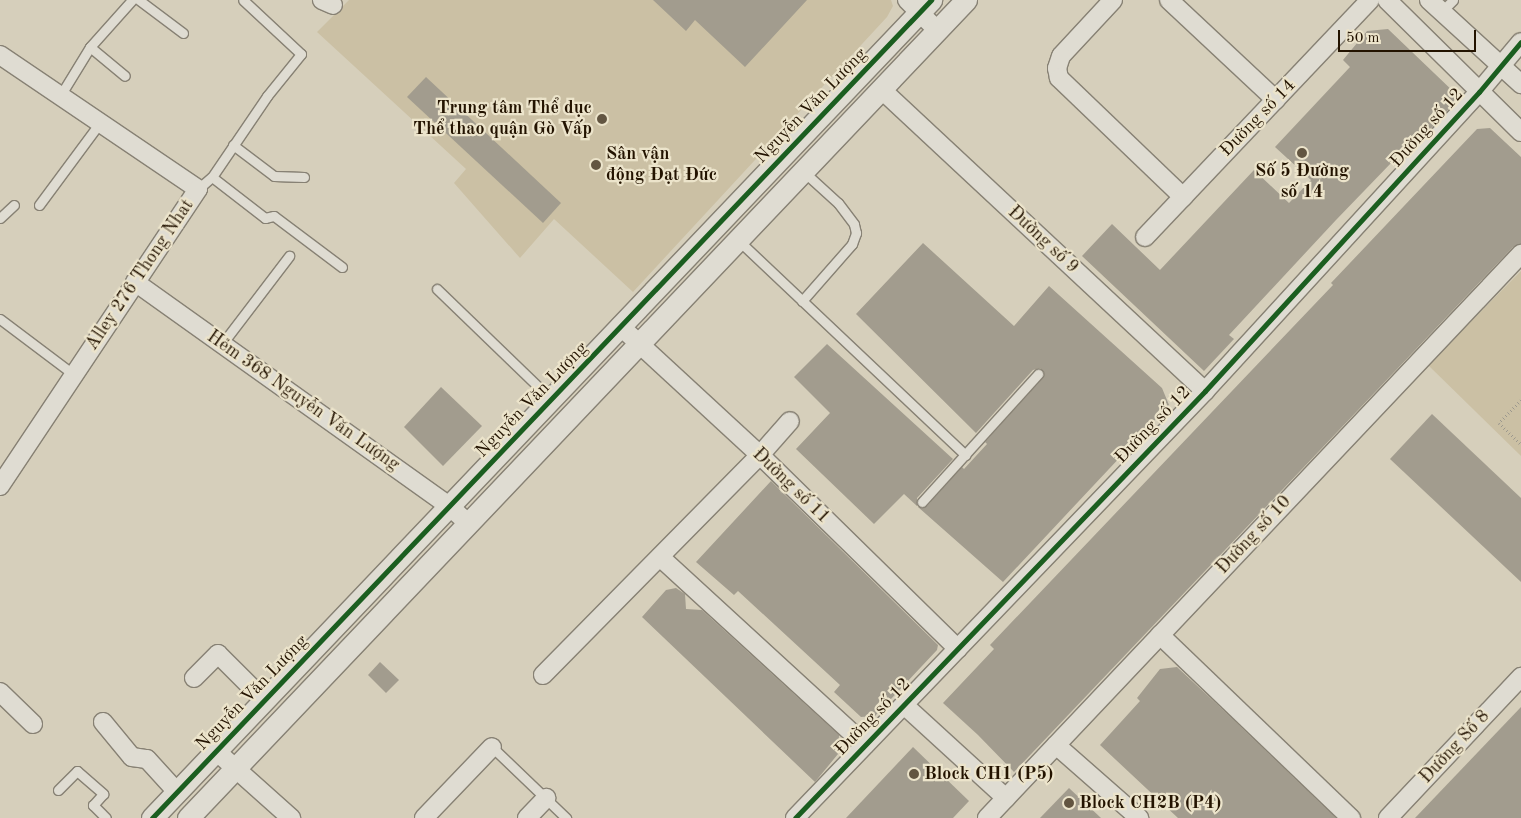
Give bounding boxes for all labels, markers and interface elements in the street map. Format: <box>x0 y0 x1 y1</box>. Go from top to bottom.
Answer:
scale bar <box>1341 20 1478 52</box>
text: 50 m <box>1346 31 1380 46</box>
street label: Nguyễn Văn Lượng <box>750 44 872 168</box>
street label: Đường số 14 <box>1216 75 1300 161</box>
street label: Đường số 12 <box>1386 84 1468 172</box>
place label: Trung tâm Thể dục Thể thao quận Gò Vấp <box>413 98 592 140</box>
marker: Trung tâm Thể dục Thể thao quận Gò Vấp <box>596 113 608 125</box>
place label: Sân vận động Đạt Đức <box>606 144 717 186</box>
marker: Số 5 Đường số 14 <box>1296 147 1308 159</box>
marker: Sân vận động Đạt Đức <box>590 159 602 171</box>
place label: Số 5 Đường số 14 <box>1255 161 1349 203</box>
street label: Alley 276 Thong Nhat <box>81 195 199 355</box>
street label: Đường số 9 <box>1003 202 1083 278</box>
street label: Hẻm 368 Nguyễn Văn Lượng <box>203 326 403 476</box>
street label: Nguyễn Văn Lượng <box>471 338 593 462</box>
street label: Đường số 12 <box>1111 382 1195 468</box>
street label: Đường số 11 <box>748 444 834 528</box>
street label: Đường số 10 <box>1212 491 1296 579</box>
street label: Nguyễn Văn Lượng <box>191 631 313 755</box>
street label: Đường số 12 <box>831 674 915 760</box>
street label: Đường Số 8 <box>1416 706 1494 788</box>
place label: Block CH1 (P5) <box>924 763 1054 785</box>
marker: Block CH1 (P5) <box>908 768 920 780</box>
place label: Block CH2B (P4) <box>1079 792 1221 814</box>
marker: Block CH2B (P4) <box>1063 797 1075 809</box>

